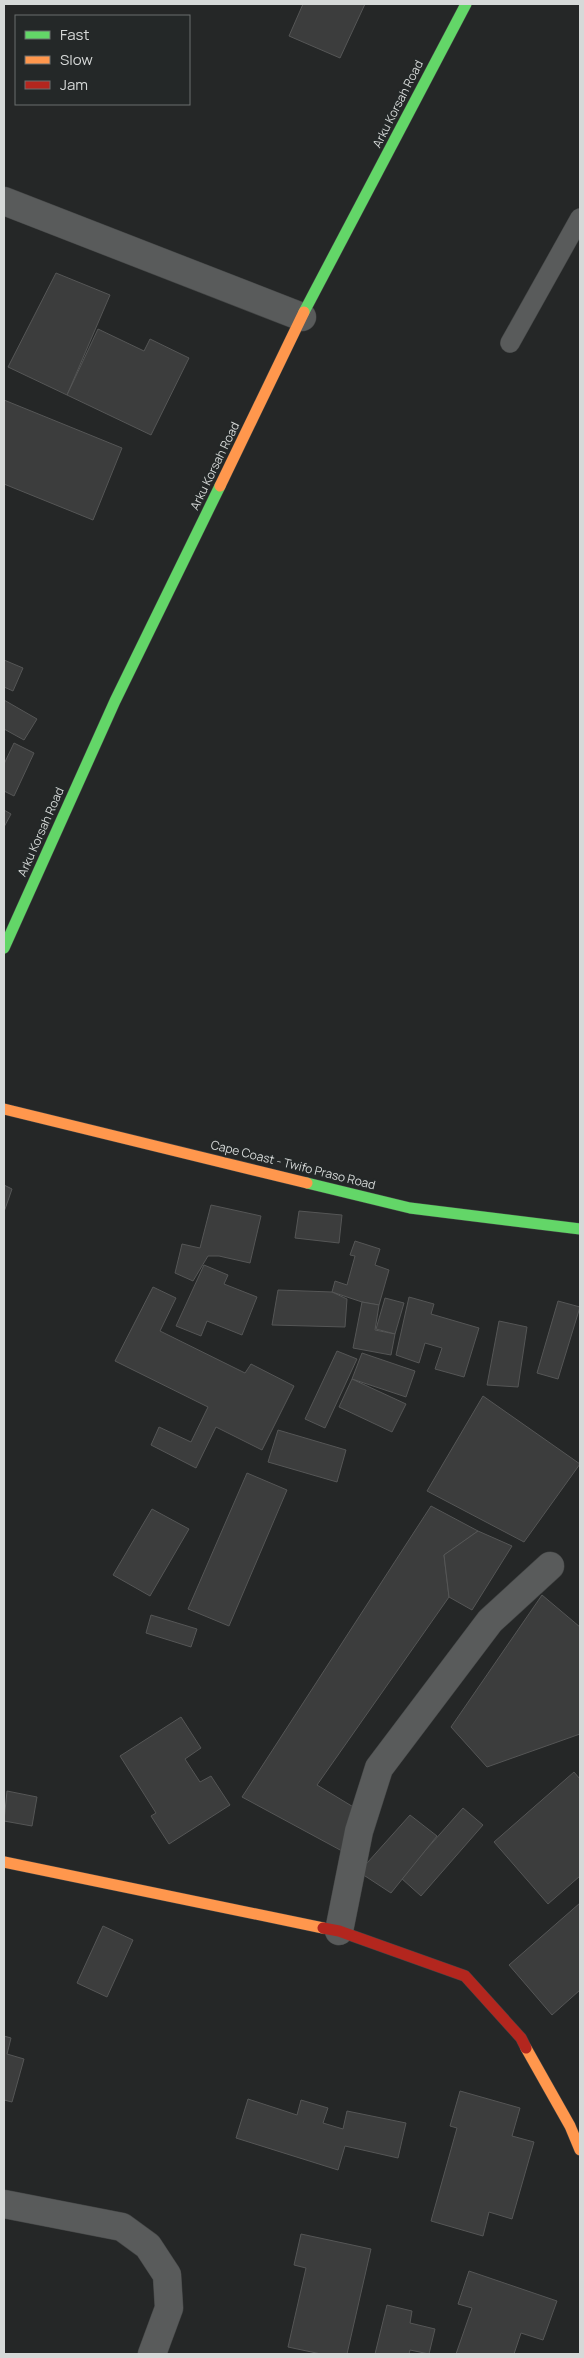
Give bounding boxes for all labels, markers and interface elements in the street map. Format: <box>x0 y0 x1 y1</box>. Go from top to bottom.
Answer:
legend <box>15 15 190 105</box>
text: Fast <box>60 24 89 45</box>
text: Slow <box>60 49 93 70</box>
street label: Arku Korsah Road <box>368 57 427 150</box>
text: Jam <box>60 74 88 95</box>
street label: Arku Korsah Road <box>186 419 243 513</box>
street label: Arku Korsah Road <box>13 784 68 879</box>
street label: Cape Coast - Twifo Praso Road <box>209 1136 377 1193</box>

